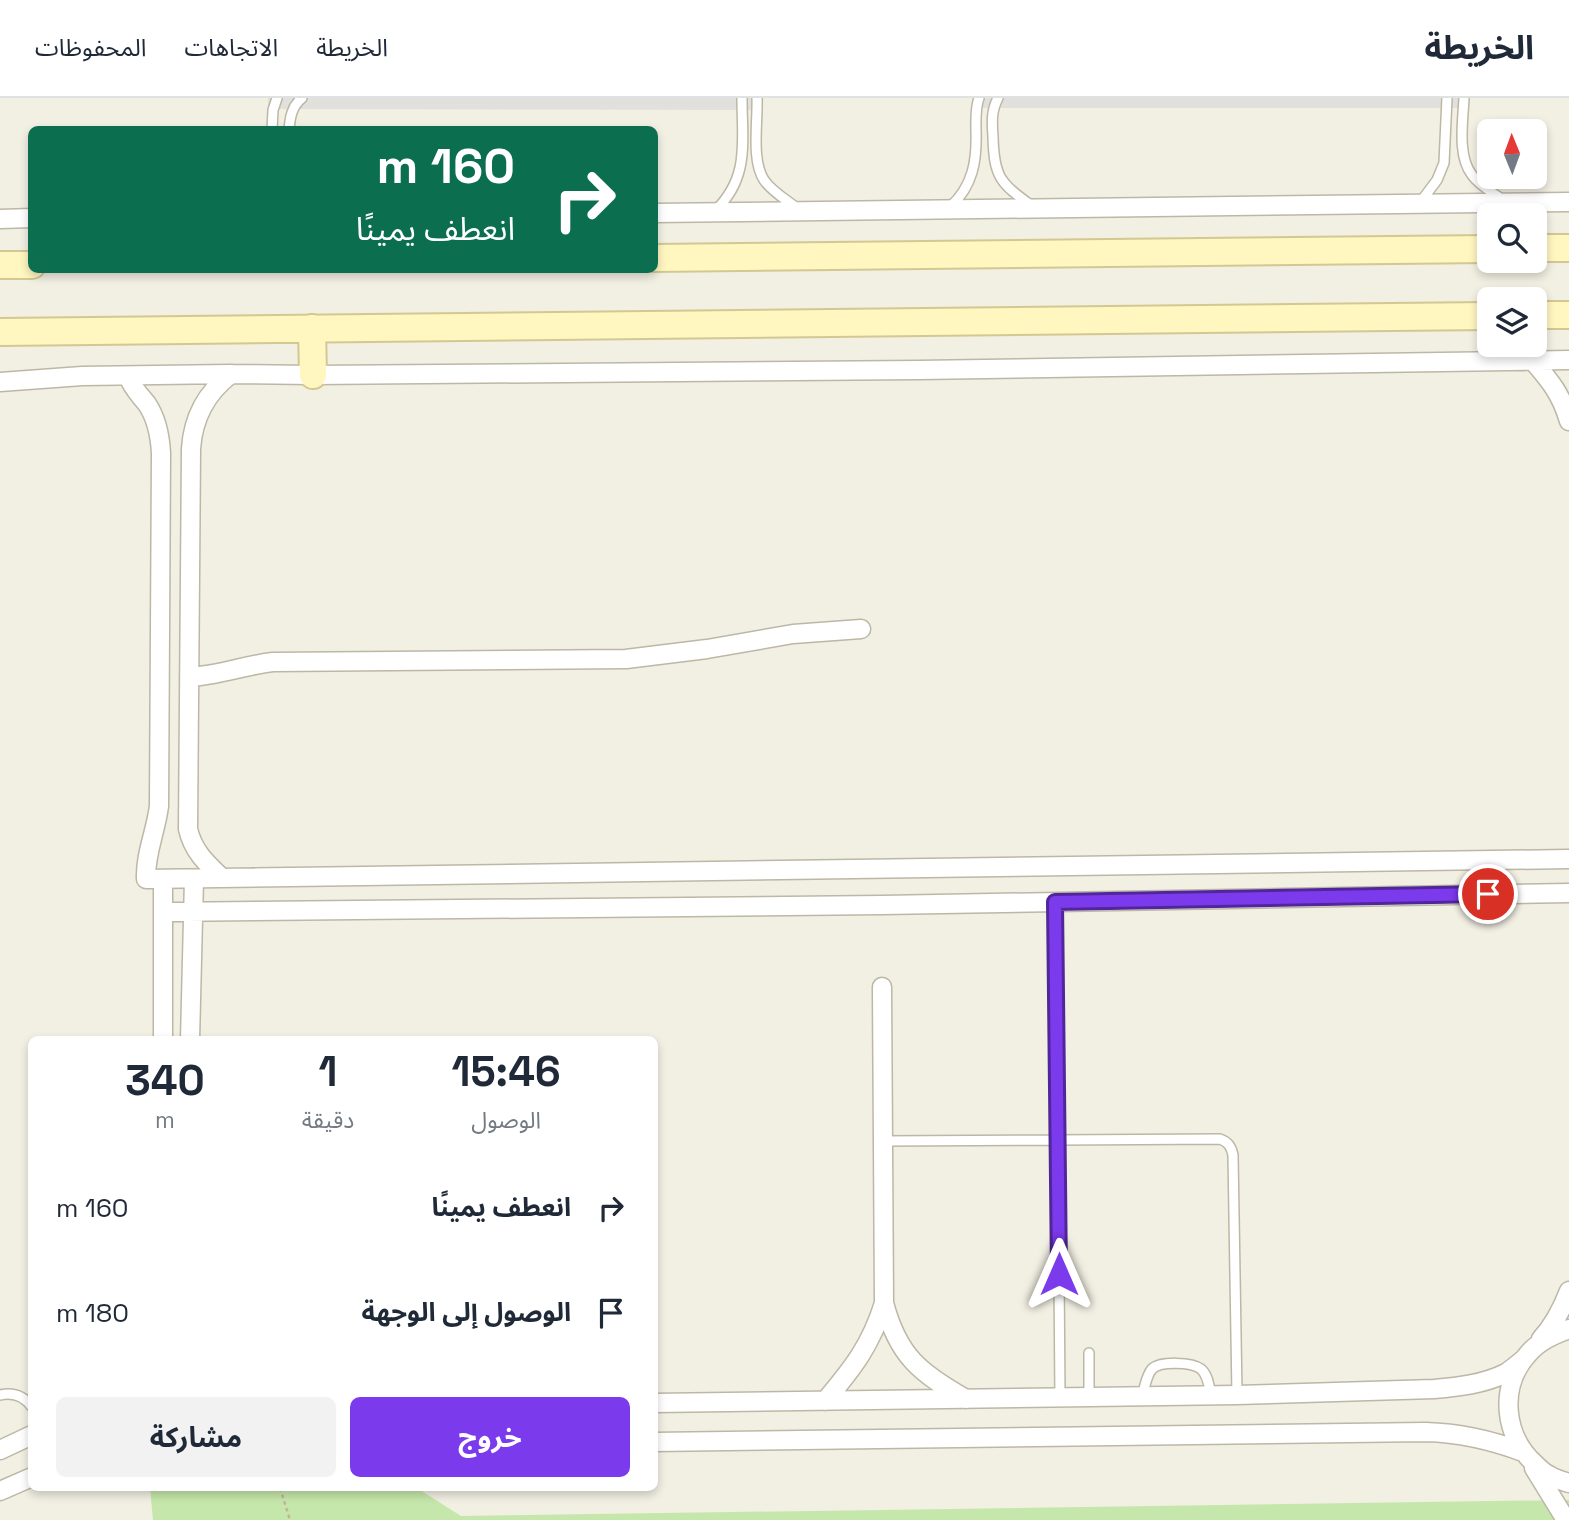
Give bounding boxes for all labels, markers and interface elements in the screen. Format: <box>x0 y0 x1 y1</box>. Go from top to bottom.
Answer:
text: الخريطة <box>1424 27 1534 69</box>
text: المحفوظات <box>35 32 146 63</box>
text: الاتجاهات <box>184 32 278 63</box>
text: الخريطة <box>316 32 388 63</box>
north arrow <box>1477 119 1547 189</box>
map controls <box>1477 119 1547 357</box>
text: 160 m <box>377 135 515 197</box>
icon: right <box>539 154 630 245</box>
button: search <box>1477 203 1547 273</box>
text: انعطف يمينًا <box>356 209 515 249</box>
button: layers <box>1477 287 1547 357</box>
pin <box>1458 864 1518 924</box>
icon: arrive <box>1469 875 1507 913</box>
text: 1 <box>319 1045 338 1098</box>
text: 15:46 <box>451 1045 561 1098</box>
text: 340 <box>125 1054 205 1107</box>
text: m <box>155 1105 175 1135</box>
text: دقيقة <box>302 1105 354 1135</box>
text: الوصول <box>471 1105 541 1135</box>
icon: right <box>592 1189 630 1227</box>
text: انعطف يمينًا <box>431 1190 571 1224</box>
text: 160 m <box>56 1191 129 1225</box>
position arrow <box>1022 1237 1096 1311</box>
icon: arrive <box>592 1294 630 1332</box>
text: الوصول إلى الوجهة <box>361 1295 571 1329</box>
text: 180 m <box>56 1296 129 1330</box>
button: مشاركة <box>56 1397 336 1477</box>
button: خروج <box>350 1397 630 1477</box>

